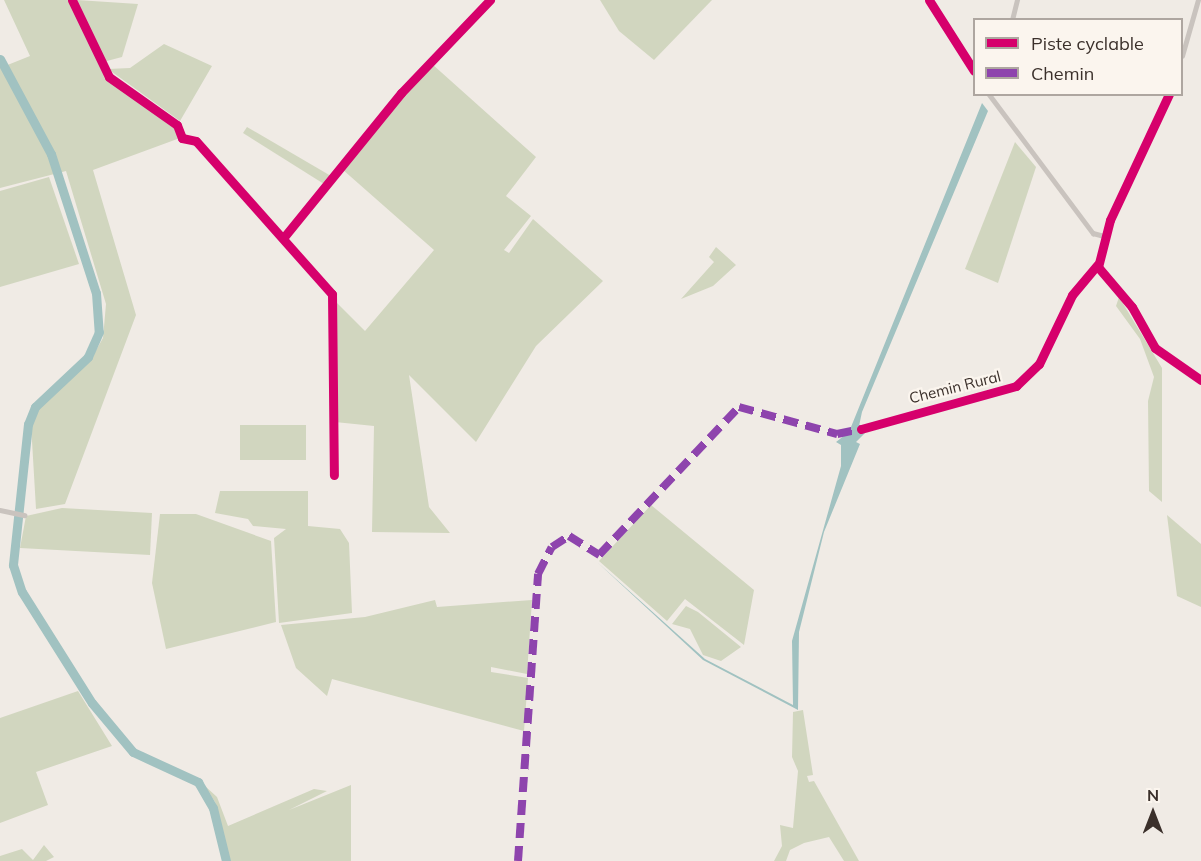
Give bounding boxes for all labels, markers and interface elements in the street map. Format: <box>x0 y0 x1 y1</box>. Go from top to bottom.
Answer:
legend <box>973 18 1183 96</box>
text: Piste cyclable <box>1031 32 1144 55</box>
text: Chemin <box>1031 62 1094 85</box>
street label: Chemin Rural <box>907 367 1003 407</box>
north arrow <box>1123 783 1183 843</box>
text: N <box>1147 785 1159 805</box>

